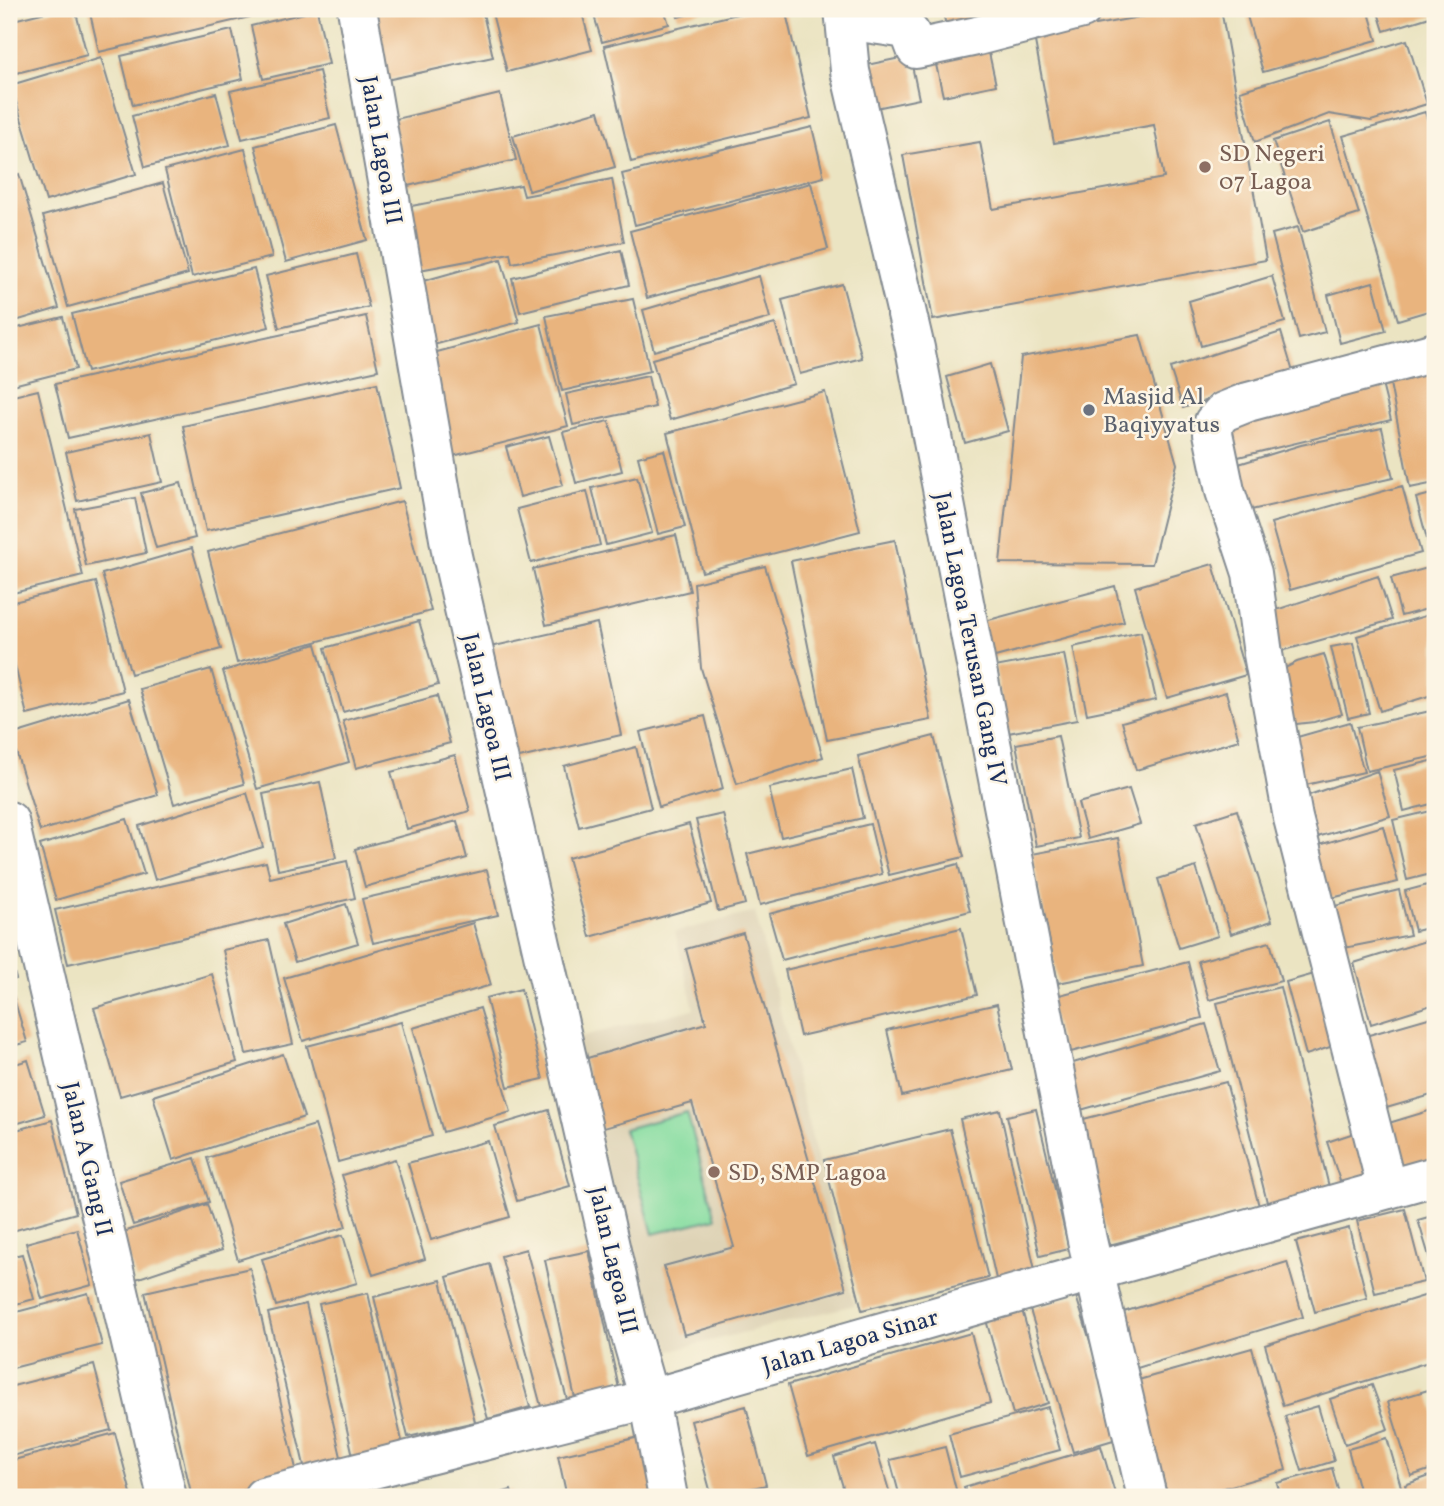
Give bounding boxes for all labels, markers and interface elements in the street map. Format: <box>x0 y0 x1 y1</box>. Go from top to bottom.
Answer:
street label: Jalan Lagoa III <box>350 73 410 228</box>
place label: SD Negeri 07 Lagoa <box>1219 138 1325 200</box>
marker: SD Negeri 07 Lagoa <box>1197 159 1213 175</box>
place label: Masjid Al Baqiyyatus <box>1103 381 1220 443</box>
marker: Masjid Al Baqiyyatus <box>1081 402 1097 418</box>
street label: Jalan Lagoa Terusan Gang IV <box>924 489 1014 789</box>
street label: Jalan Lagoa III <box>452 630 519 785</box>
street label: Jalan A Gang II <box>52 1079 120 1240</box>
place label: SD, SMP Lagoa <box>728 1157 887 1191</box>
marker: SD, SMP Lagoa <box>706 1164 722 1180</box>
street label: Jalan Lagoa III <box>579 1183 646 1338</box>
street label: Jalan Lagoa Sinar <box>758 1301 943 1384</box>

